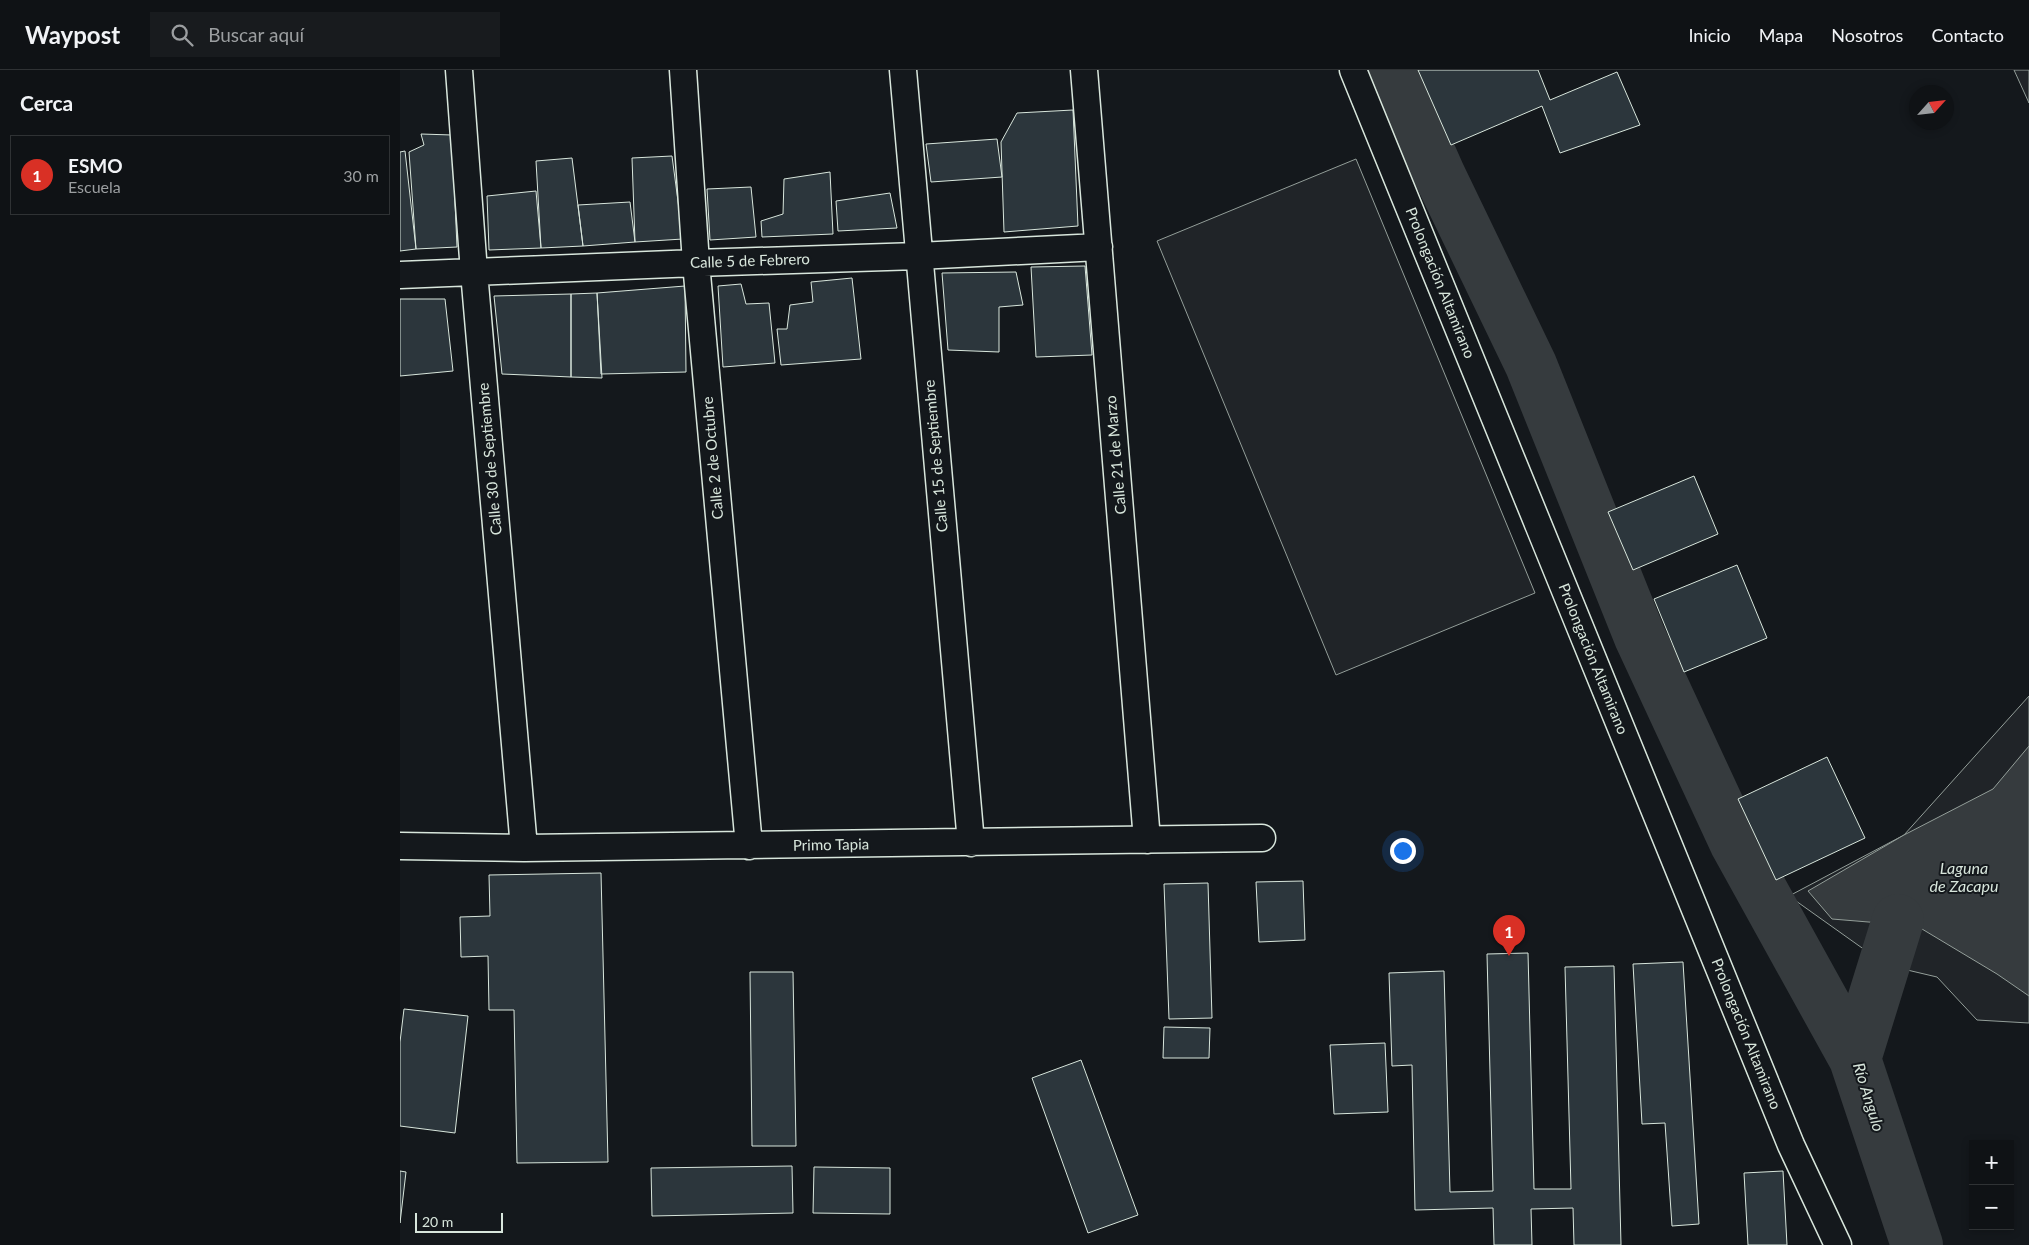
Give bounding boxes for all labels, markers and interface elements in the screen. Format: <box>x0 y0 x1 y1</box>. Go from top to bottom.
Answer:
search box <box>150 12 500 57</box>
text: Waypost <box>25 20 120 49</box>
icon: search <box>168 21 196 49</box>
text: Buscar aquí <box>208 23 304 46</box>
text: Inicio <box>1688 24 1731 46</box>
text: Mapa <box>1759 24 1803 46</box>
text: Nosotros <box>1831 24 1903 46</box>
text: Contacto <box>1931 24 2004 46</box>
north arrow <box>1909 85 1954 130</box>
text: Cerca <box>20 90 73 115</box>
text: ESMO <box>68 154 123 177</box>
text: 1 <box>32 166 42 185</box>
text: 30 m <box>343 166 379 185</box>
text: Escuela <box>68 177 121 196</box>
street label: Prolongación Altamirano <box>1402 204 1479 361</box>
street label: Calle 5 de Febrero <box>690 249 810 271</box>
street label: Calle 15 de Septiembre <box>919 379 951 533</box>
street label: Calle 30 de Septiembre <box>473 382 505 536</box>
street label: Calle 21 de Marzo <box>1101 395 1129 515</box>
street label: Calle 2 de Octubre <box>698 396 726 520</box>
street label: Prolongación Altamirano <box>1555 580 1632 737</box>
street label: Primo Tapia <box>793 834 869 854</box>
your location <box>1390 838 1416 864</box>
water label: Laguna de Zacapu <box>1930 858 1998 895</box>
pin: 1 <box>1493 915 1525 956</box>
street label: Prolongación Altamirano <box>1708 955 1785 1112</box>
water label: Río Angulo <box>1850 1060 1889 1134</box>
map controls <box>1969 1140 2014 1230</box>
button: + <box>1969 1140 2014 1185</box>
button: − <box>1969 1185 2014 1230</box>
scale bar <box>415 1210 502 1233</box>
text: 20 m <box>422 1213 453 1230</box>

